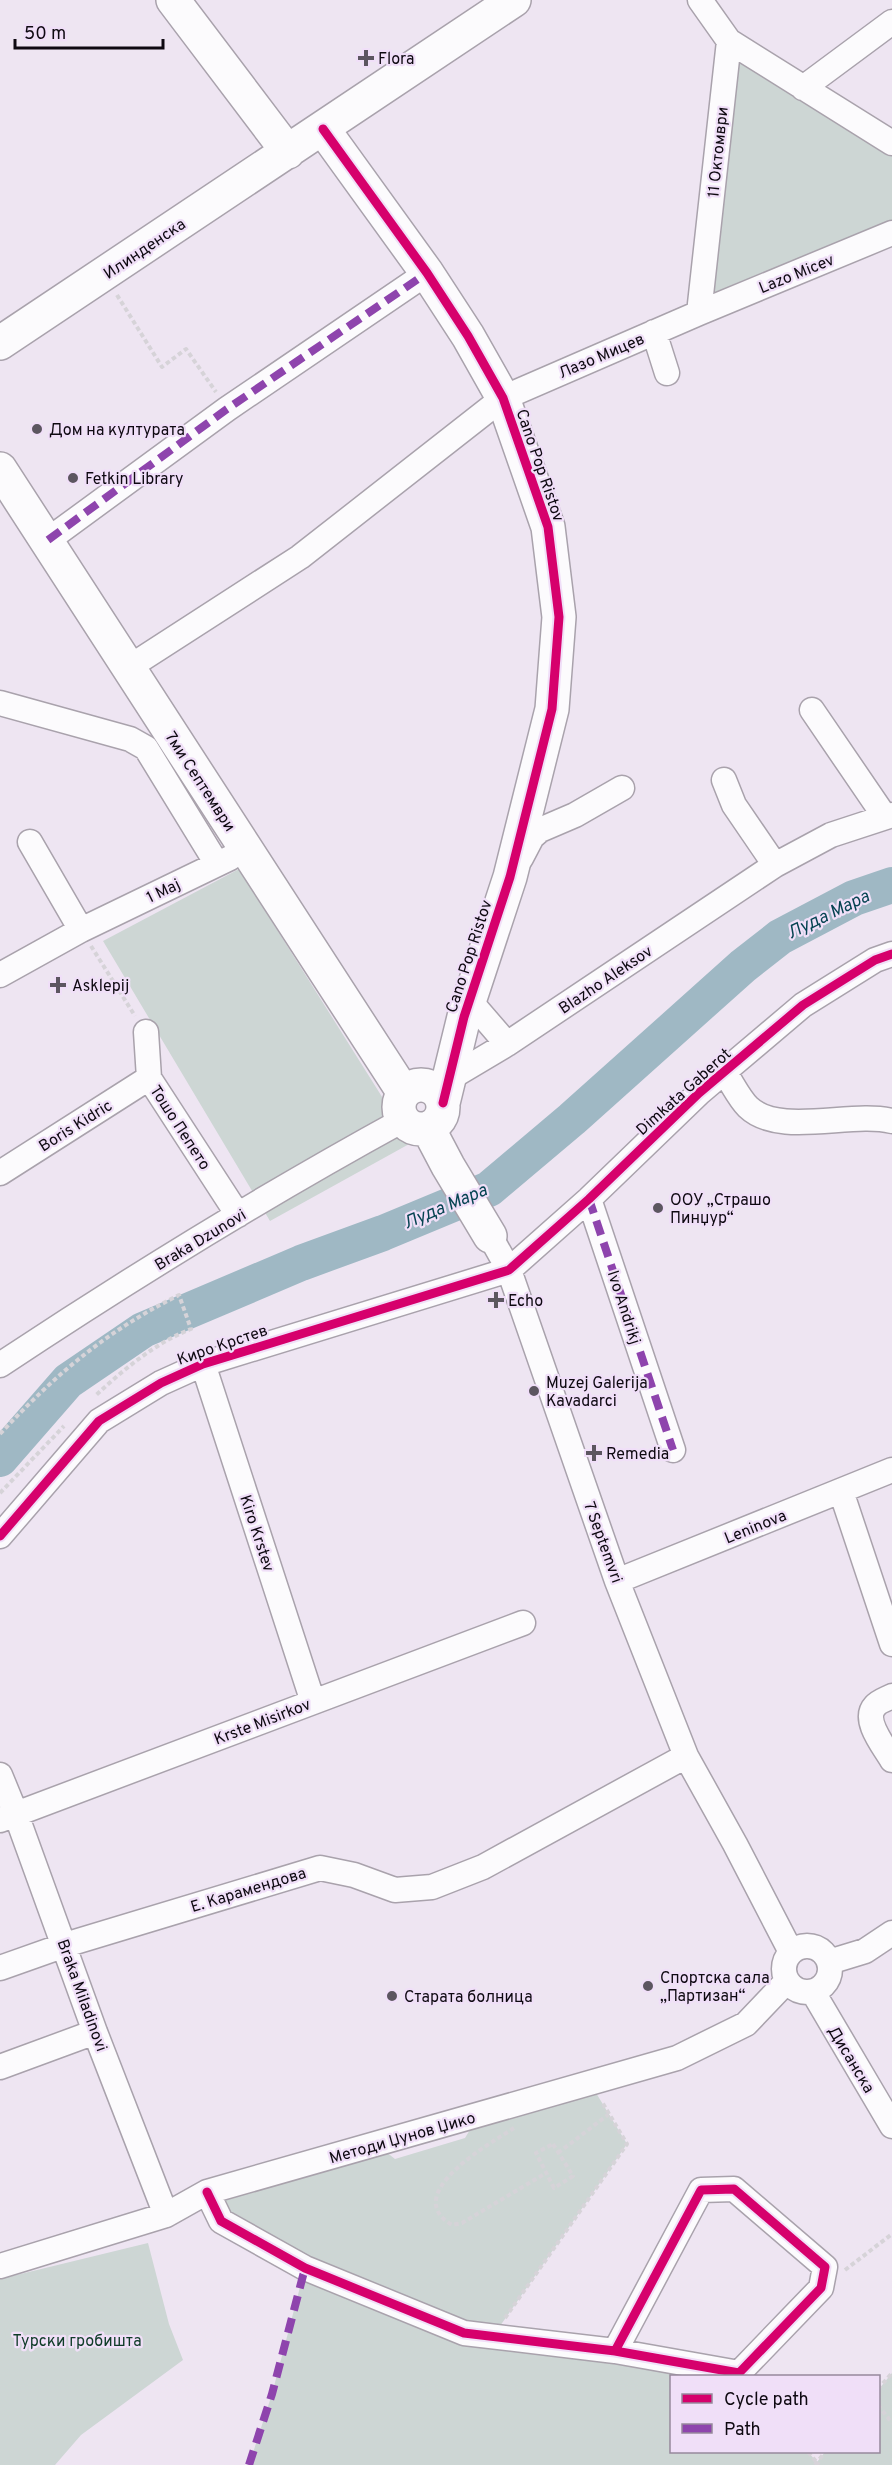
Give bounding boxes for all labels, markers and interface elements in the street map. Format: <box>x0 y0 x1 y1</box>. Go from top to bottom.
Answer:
scale bar <box>15 12 164 50</box>
text: 50 m <box>24 23 66 46</box>
place label: Flora <box>378 50 414 70</box>
marker: Flora <box>359 51 373 65</box>
street label: 11 Октомври <box>704 106 734 199</box>
street label: Илинденска <box>100 215 190 284</box>
street label: Lazo Micev <box>756 251 837 299</box>
street label: Лазо Мицев <box>556 330 648 384</box>
street label: Cano Pop Ristov <box>510 407 568 525</box>
place label: Дом на културата <box>49 421 185 441</box>
marker: Дом на културата <box>30 422 44 436</box>
place label: Fetkin Library <box>85 470 184 490</box>
marker: Fetkin Library <box>66 471 80 485</box>
street label: 7ми Септември <box>160 728 239 836</box>
street label: 1 Maj <box>144 875 184 908</box>
water label: Луда Мара <box>784 885 874 945</box>
street label: Cano Pop Ristov <box>442 898 498 1016</box>
street label: Blazho Aleksov <box>555 942 657 1019</box>
marker: Asklepij <box>49 976 67 994</box>
place label: Asklepij <box>72 977 129 997</box>
street label: Dimkata Gaberot <box>633 1045 736 1140</box>
street label: Тошо Пепето <box>145 1082 214 1174</box>
street label: Boris Kidric <box>36 1096 116 1157</box>
water label: Луда Мара <box>400 1179 492 1235</box>
place label: ООУ „Страшо Пинџур“ <box>670 1191 771 1229</box>
marker: ООУ „Страшо Пинџур“ <box>651 1201 665 1215</box>
street label: Braka Dzunovi <box>152 1206 250 1276</box>
street label: Ivo Andrikj <box>602 1268 644 1347</box>
place label: Echo <box>508 1292 543 1312</box>
marker: Echo <box>489 1293 503 1307</box>
street label: Киро Крстев <box>175 1321 271 1371</box>
place label: Muzej Galerija Kavadarci <box>546 1374 648 1412</box>
marker: Muzej Galerija Kavadarci <box>527 1384 541 1398</box>
place label: Remedia <box>606 1445 669 1465</box>
marker: Remedia <box>587 1446 601 1460</box>
street label: Kiro Krstev <box>234 1493 278 1575</box>
street label: 7 Septemvri <box>578 1499 626 1586</box>
street label: Leninova <box>722 1506 790 1549</box>
street label: Krste Misirkov <box>212 1695 314 1750</box>
street label: Е. Карамендова <box>188 1864 309 1918</box>
street label: Braka Miladinovi <box>51 1937 111 2055</box>
place label: Спортска сала „Партизан“ <box>660 1969 770 2007</box>
marker: Спортска сала „Партизан“ <box>641 1979 655 1993</box>
place label: Старата болница <box>404 1988 533 2008</box>
marker: Старата болница <box>385 1989 399 2003</box>
street label: Дисанска <box>822 2023 878 2097</box>
street label: Методи Џунов Џико <box>327 2108 478 2169</box>
park label: Турски гробишта <box>12 2332 142 2352</box>
legend <box>670 2375 880 2453</box>
text: Cycle path <box>724 2389 809 2412</box>
text: Path <box>724 2419 761 2442</box>

